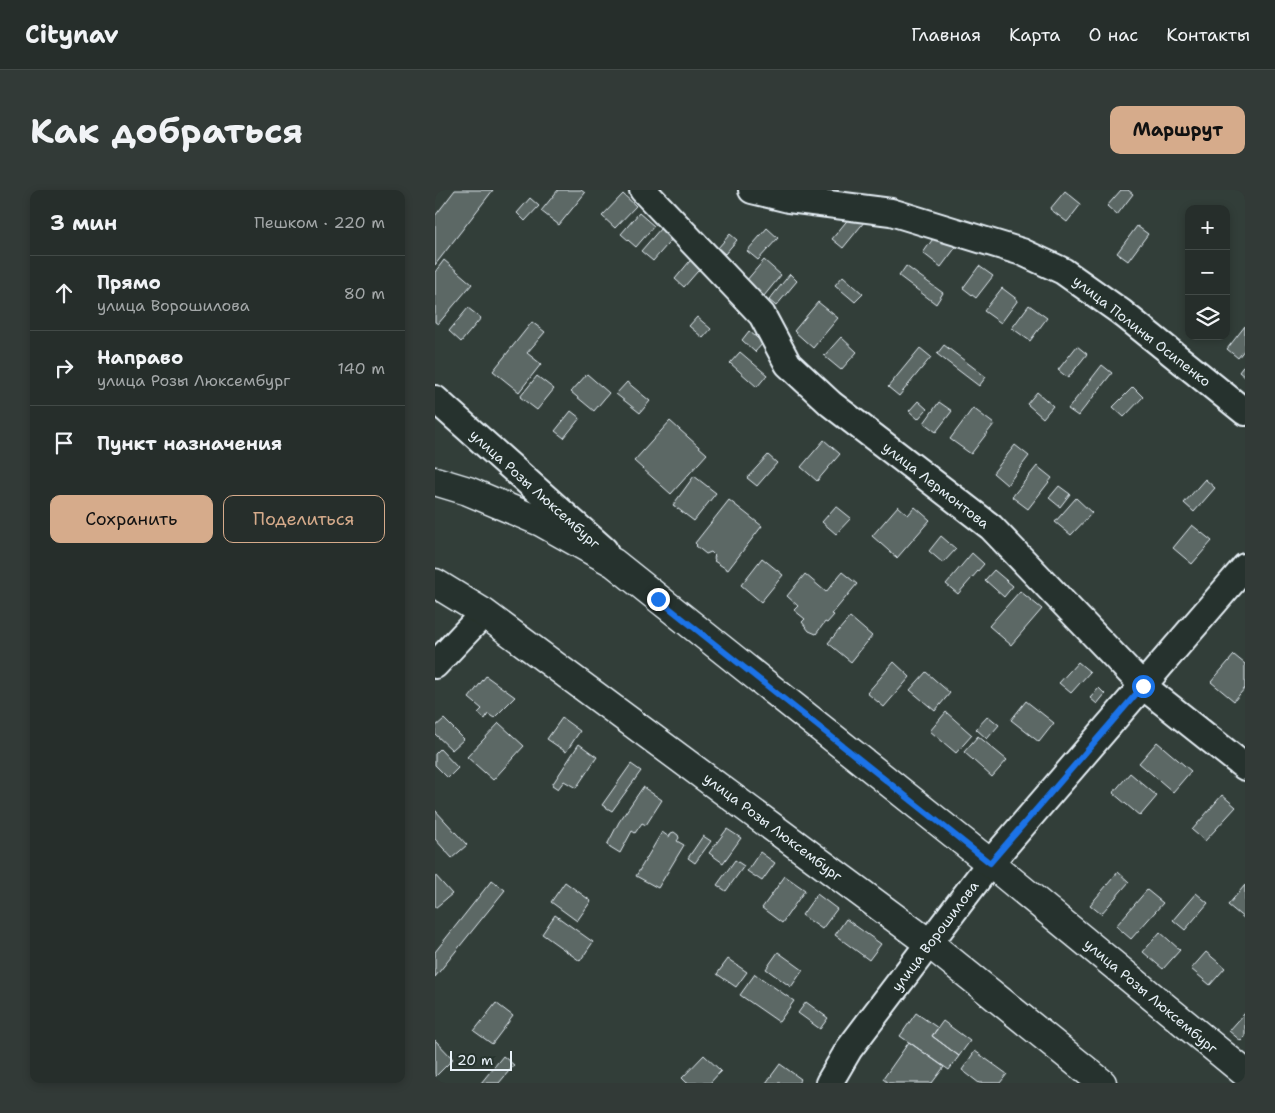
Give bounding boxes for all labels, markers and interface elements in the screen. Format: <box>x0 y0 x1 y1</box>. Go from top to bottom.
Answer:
text: Citynav <box>25 19 119 51</box>
text: Главная <box>911 23 981 47</box>
text: Карта <box>1009 23 1061 47</box>
text: О нас <box>1089 23 1138 47</box>
text: Контакты <box>1166 23 1250 47</box>
button: Маршрут <box>1110 106 1245 154</box>
text: Как добраться <box>30 107 303 154</box>
map controls <box>1185 205 1230 340</box>
button: + <box>1185 205 1230 250</box>
text: 3 мин <box>50 209 117 237</box>
text: Пешком · 220 m <box>254 212 385 233</box>
button: − <box>1185 250 1230 295</box>
text: Прямо <box>97 270 161 295</box>
street label: улица Полины Осипенко <box>1069 272 1215 390</box>
icon: ahead <box>50 279 78 307</box>
text: 80 m <box>344 283 385 304</box>
text: улица Ворошилова <box>97 295 250 316</box>
button: layers <box>1185 295 1230 340</box>
text: Направо <box>97 345 183 370</box>
icon: right <box>50 354 78 382</box>
text: 140 m <box>338 358 385 379</box>
text: улица Розы Люксембург <box>97 370 290 391</box>
street label: улица Розы Люксембург <box>466 426 604 553</box>
icon: arrive <box>50 429 78 457</box>
text: Пункт назначения <box>97 431 282 456</box>
street label: улица Лермонтова <box>879 438 993 533</box>
button: Сохранить <box>50 495 213 543</box>
button: Поделиться <box>223 495 385 543</box>
route end <box>647 588 670 611</box>
route start <box>1132 675 1155 698</box>
street label: улица Розы Люксембург <box>700 769 847 886</box>
street label: улица Ворошилова <box>888 877 983 995</box>
street label: улица Розы Люксембург <box>1080 935 1222 1058</box>
scale bar <box>450 1048 513 1071</box>
text: 20 m <box>457 1051 493 1069</box>

